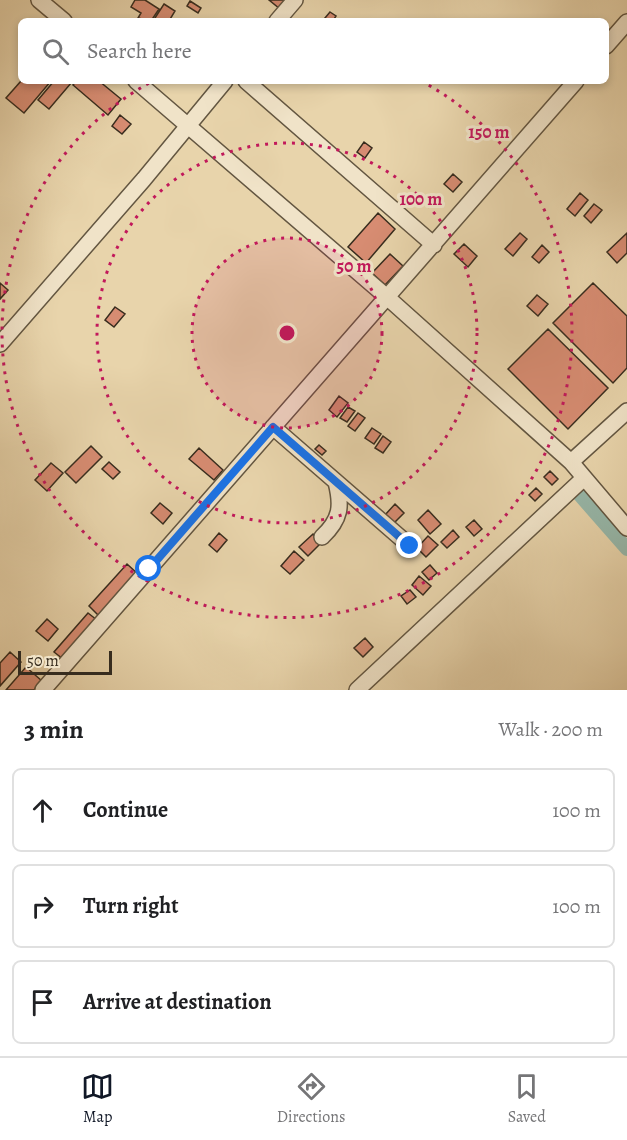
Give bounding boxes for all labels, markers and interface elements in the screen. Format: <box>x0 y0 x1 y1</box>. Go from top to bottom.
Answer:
search box <box>18 18 609 84</box>
icon: search <box>39 35 72 68</box>
text: Search here <box>87 36 192 66</box>
text: 150 m <box>468 120 510 144</box>
text: 100 m <box>400 187 442 211</box>
text: 50 m <box>337 254 371 278</box>
centre of rings <box>277 323 297 343</box>
route end <box>396 532 422 558</box>
route start <box>135 555 161 581</box>
scale bar <box>18 648 112 676</box>
text: 50 m <box>27 650 59 672</box>
text: 3 min <box>24 712 84 747</box>
text: Walk · 200 m <box>499 716 603 743</box>
icon: ahead <box>26 794 59 827</box>
text: Continue <box>83 795 168 825</box>
text: 100 m <box>552 797 601 824</box>
icon: right <box>26 890 59 923</box>
text: Turn right <box>83 891 179 921</box>
text: 100 m <box>552 893 601 920</box>
icon: arrive <box>26 986 59 1019</box>
text: Arrive at destination <box>83 987 272 1017</box>
tab: Map <box>81 1070 114 1128</box>
tab: Directions <box>277 1070 345 1128</box>
tab: Saved <box>508 1070 546 1128</box>

